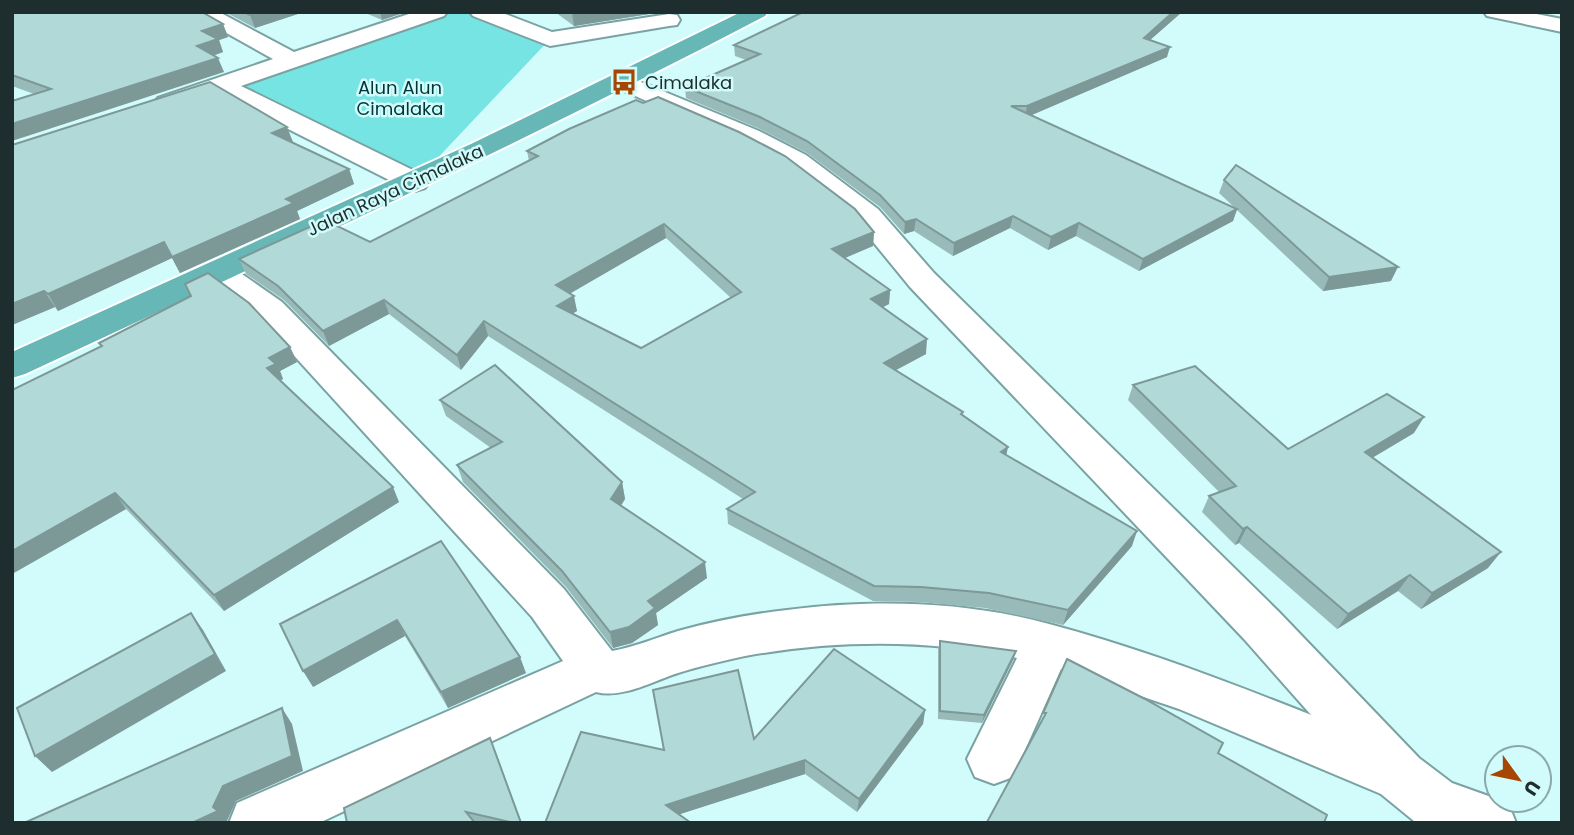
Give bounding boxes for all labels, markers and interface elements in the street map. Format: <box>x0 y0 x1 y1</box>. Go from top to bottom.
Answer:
bus stop icon: Cimalaka <box>609 67 639 97</box>
place label: Cimalaka <box>645 70 732 95</box>
park label: Alun Alun Cimalaka <box>356 75 444 121</box>
street label: Jalan Raya Cimalaka <box>303 138 487 242</box>
north arrow <box>1483 744 1553 814</box>
text: U <box>1517 775 1547 801</box>

